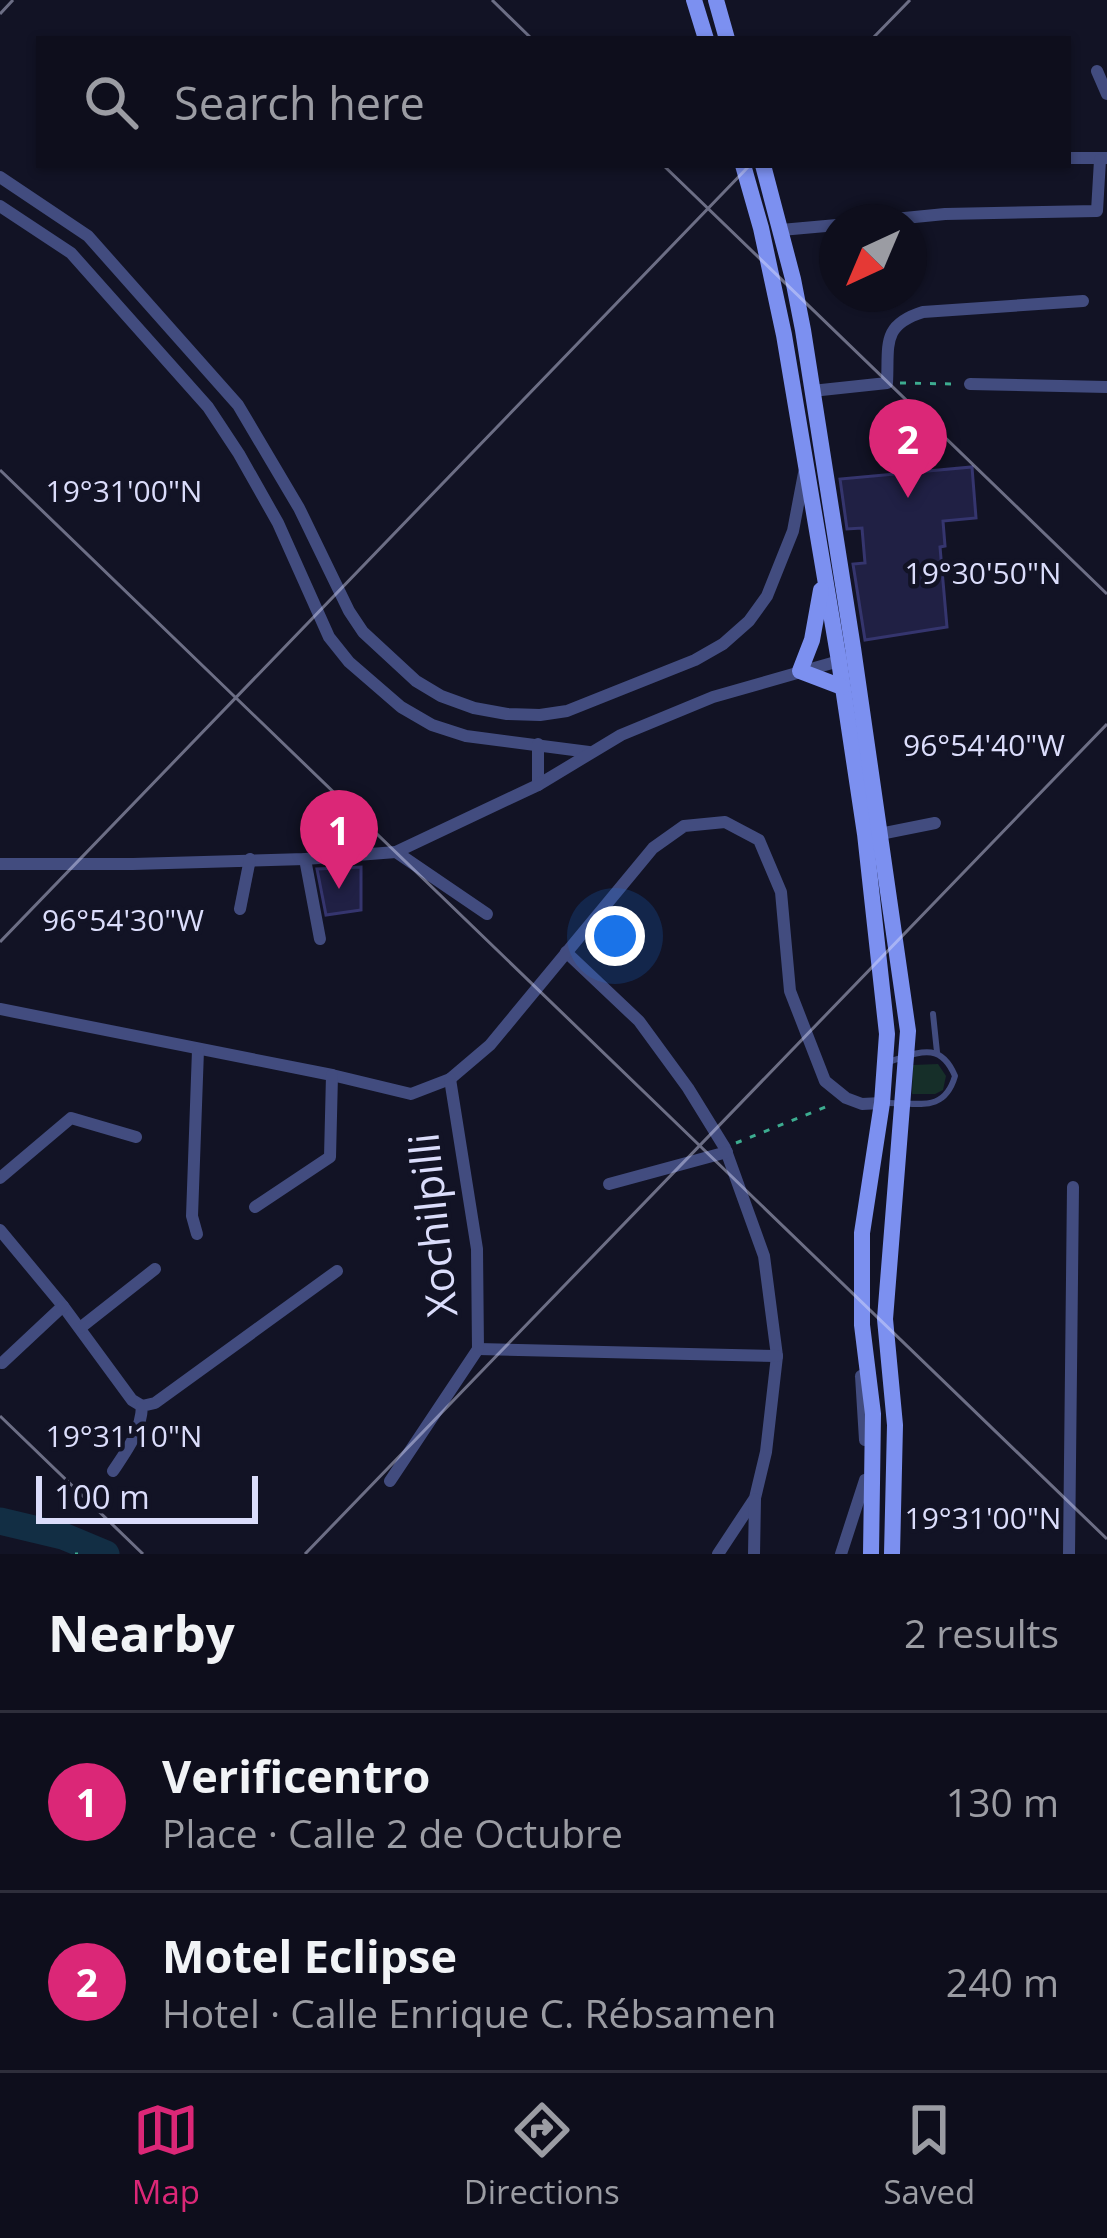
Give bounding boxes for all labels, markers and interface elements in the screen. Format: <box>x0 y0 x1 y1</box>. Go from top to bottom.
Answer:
search box <box>36 36 1071 168</box>
icon: search <box>78 69 144 135</box>
text: Search here <box>174 72 425 133</box>
north arrow <box>819 204 927 312</box>
pin: 2 <box>869 399 947 498</box>
text: 19°31'00"N <box>46 470 202 511</box>
text: 19°30'50"N <box>905 552 1061 593</box>
text: 96°54'40"W <box>903 724 1065 765</box>
pin: 1 <box>300 790 378 889</box>
text: 96°54'30"W <box>42 899 204 940</box>
your location <box>585 906 645 966</box>
street label: Xochilpilli <box>394 1130 470 1320</box>
text: 19°31'10"N <box>46 1415 202 1456</box>
scale bar <box>36 1470 258 1523</box>
text: 100 m <box>54 1474 150 1519</box>
text: 19°31'00"N <box>905 1497 1061 1538</box>
text: Nearby <box>48 1597 235 1667</box>
text: 2 results <box>904 1606 1059 1659</box>
text: Verificentro <box>162 1745 430 1806</box>
text: 1 <box>76 1775 98 1828</box>
text: 130 m <box>946 1775 1059 1828</box>
text: Place · Calle 2 de Octubre <box>162 1806 623 1859</box>
text: Motel Eclipse <box>162 1925 457 1986</box>
text: 2 <box>76 1955 98 2008</box>
text: 240 m <box>946 1955 1059 2008</box>
text: Hotel · Calle Enrique C. Rébsamen <box>162 1986 776 2039</box>
tab: Map <box>132 2097 200 2214</box>
tab: Directions <box>464 2097 620 2214</box>
tab: Saved <box>883 2097 975 2214</box>

